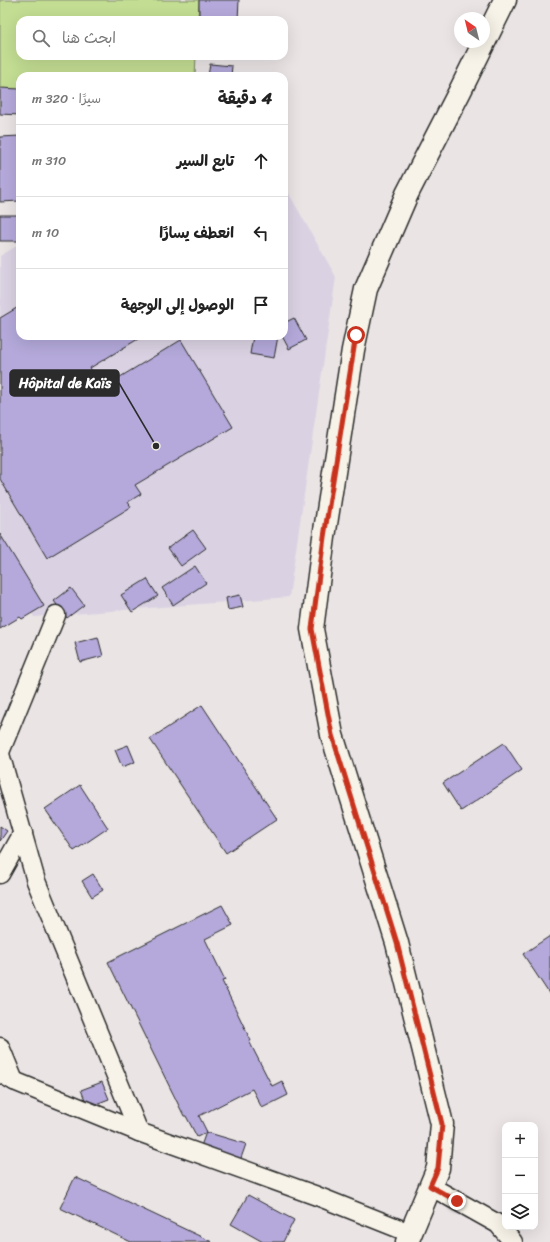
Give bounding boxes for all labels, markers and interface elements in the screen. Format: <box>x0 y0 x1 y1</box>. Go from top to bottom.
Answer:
north arrow <box>454 12 490 48</box>
search box <box>16 16 288 60</box>
text: ابحث هنا <box>62 25 116 51</box>
icon: search <box>30 27 52 49</box>
text: 4 دقيقة <box>218 83 272 113</box>
text: سيرًا · 320 m <box>32 87 101 110</box>
text: تابع السير <box>177 148 234 174</box>
text: 310 m <box>32 149 66 172</box>
icon: ahead <box>250 150 272 172</box>
text: انعطف يسارًا <box>159 220 234 246</box>
text: 10 m <box>32 221 59 244</box>
icon: left <box>250 222 272 244</box>
text: الوصول إلى الوجهة <box>121 292 234 318</box>
icon: arrive <box>250 294 272 316</box>
route start <box>347 326 365 344</box>
callout: Hôpital de Kaïs <box>10 370 119 396</box>
text: Hôpital de Kaïs <box>18 371 112 396</box>
map controls <box>502 1122 538 1230</box>
button: + <box>502 1122 538 1158</box>
button: − <box>502 1158 538 1194</box>
route end <box>448 1192 466 1210</box>
button: layers <box>502 1194 538 1230</box>

